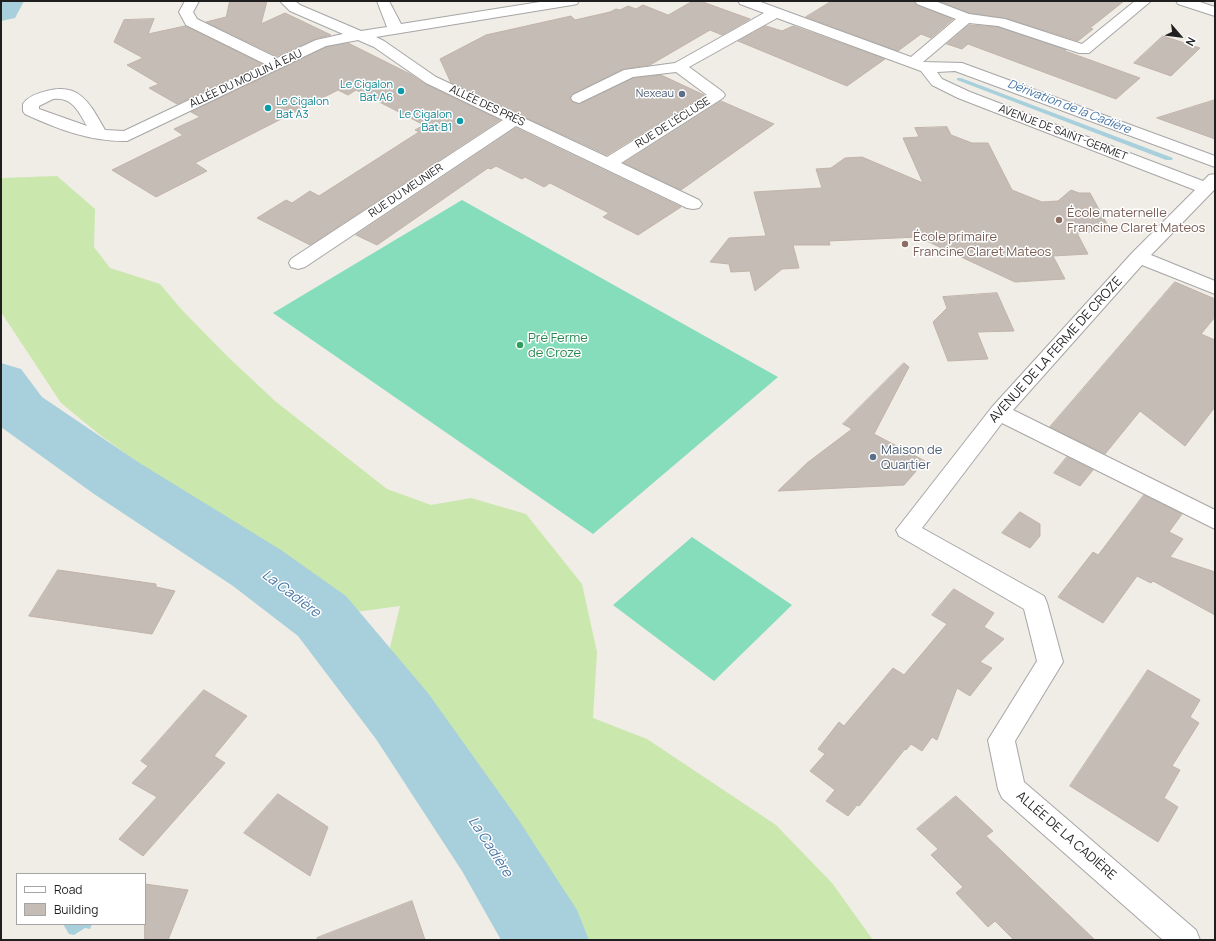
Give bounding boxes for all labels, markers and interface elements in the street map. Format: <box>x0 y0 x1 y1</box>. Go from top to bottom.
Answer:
north arrow <box>1160 16 1200 56</box>
text: N <box>1183 35 1200 49</box>
street label: ALLÉE DU MOULIN À EAU <box>187 47 305 111</box>
water label: Dérivation de la Cadière <box>1005 77 1133 137</box>
place label: Le Cigalon Bat A6 <box>340 78 393 104</box>
street label: ALLÉE DES PRÉS <box>447 83 527 129</box>
marker: Le Cigalon Bat A6 <box>396 86 406 96</box>
place label: Nexeau <box>636 87 674 101</box>
marker: Nexeau <box>677 89 687 99</box>
place label: Le Cigalon Bat A3 <box>276 95 329 121</box>
street label: RUE DE L'ÉCLUSE <box>633 95 713 151</box>
street label: AVENUE DE SAINT-GERMET <box>997 102 1129 164</box>
marker: Le Cigalon Bat A3 <box>263 103 273 113</box>
place label: Le Cigalon Bat B1 <box>399 108 452 134</box>
marker: Le Cigalon Bat B1 <box>455 116 465 126</box>
street label: RUE DU MEUNIER <box>366 161 446 221</box>
place label: École maternelle Francine Claret Mateos <box>1067 205 1205 236</box>
marker: École maternelle Francine Claret Mateos <box>1054 215 1064 225</box>
place label: École primaire Francine Claret Mateos <box>913 229 1051 260</box>
marker: École primaire Francine Claret Mateos <box>900 239 910 249</box>
street label: AVENUE DE LA FERME DE CROZE <box>986 274 1126 426</box>
place label: Pré Ferme de Croze <box>528 330 588 361</box>
marker: Pré Ferme de Croze <box>515 340 525 350</box>
place label: Maison de Quartier <box>881 442 942 473</box>
marker: Maison de Quartier <box>868 452 878 462</box>
water label: La Cadière <box>259 567 323 621</box>
street label: ALLÉE DE LA CADIÈRE <box>1013 788 1119 884</box>
water label: La Cadière <box>464 814 516 880</box>
legend <box>16 873 146 925</box>
text: Road <box>54 881 82 898</box>
text: Building <box>54 901 98 918</box>

